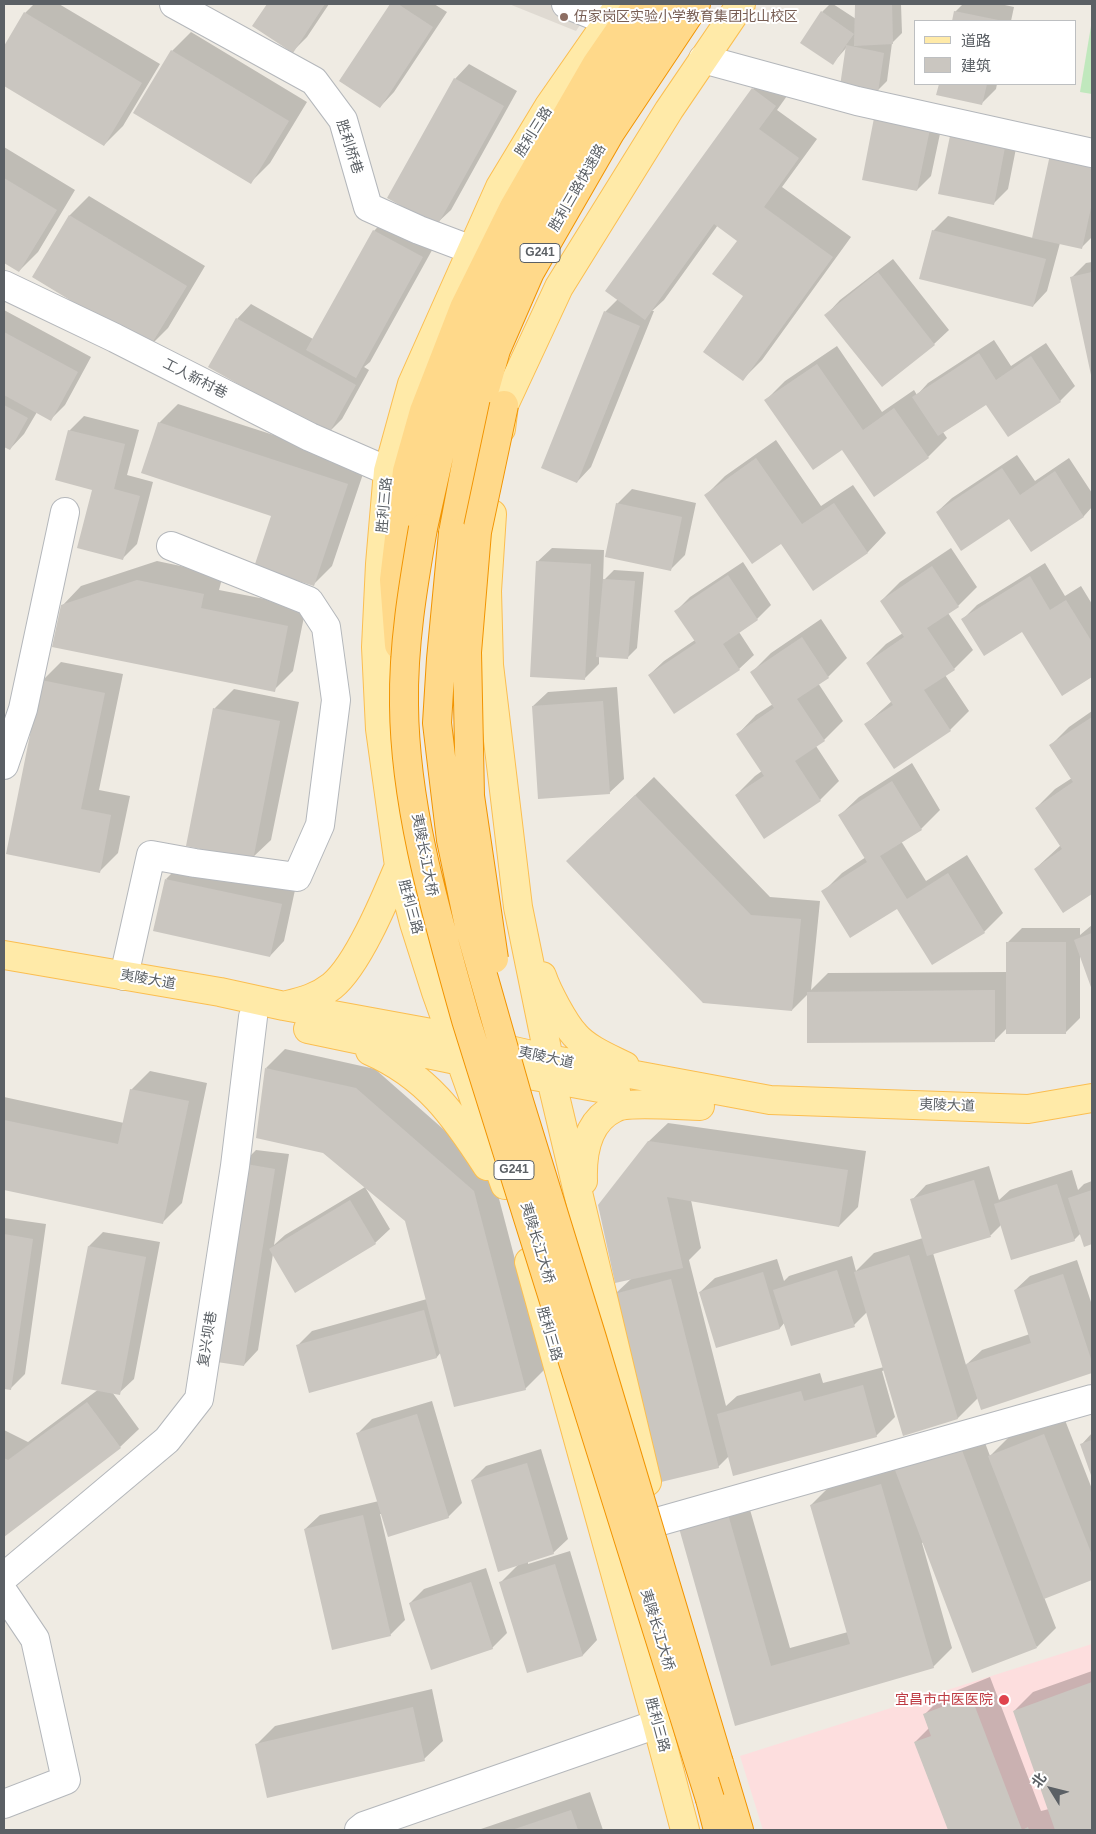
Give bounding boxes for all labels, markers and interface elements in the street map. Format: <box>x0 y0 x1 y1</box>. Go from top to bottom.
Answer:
place label: 伍家岗区实验小学教育集团北山校区 <box>574 9 798 25</box>
marker: 伍家岗区实验小学教育集团北山校区 <box>558 11 570 23</box>
legend <box>914 20 1076 85</box>
text: 道路 <box>961 32 991 49</box>
text: 建筑 <box>961 57 991 74</box>
street label: 胜利三路 <box>512 104 556 160</box>
street label: 胜利桥巷 <box>332 118 366 176</box>
street label: 胜利三路快速路 <box>546 141 610 235</box>
road number: G241 <box>520 244 560 262</box>
street label: 工人新村巷 <box>160 356 230 402</box>
street label: 胜利三路 <box>374 476 396 534</box>
street label: 夷陵长江大桥 <box>408 812 440 898</box>
street label: 胜利三路 <box>395 878 425 936</box>
street label: 夷陵大道 <box>119 967 177 993</box>
street label: 夷陵大道 <box>517 1044 575 1072</box>
street label: 夷陵大道 <box>919 1097 975 1115</box>
road number: G241 <box>494 1160 534 1180</box>
street label: 夷陵长江大桥 <box>517 1200 557 1286</box>
street label: 胜利三路 <box>533 1305 565 1363</box>
street label: 复兴坝巷 <box>195 1310 221 1368</box>
street label: 夷陵长江大桥 <box>637 1587 677 1673</box>
place label: 宜昌市中医医院 <box>895 1692 993 1708</box>
marker: 宜昌市中医医院 <box>997 1693 1011 1707</box>
street label: 胜利三路 <box>642 1696 672 1754</box>
north arrow <box>1026 1764 1076 1814</box>
text: 北 <box>1028 1770 1049 1791</box>

